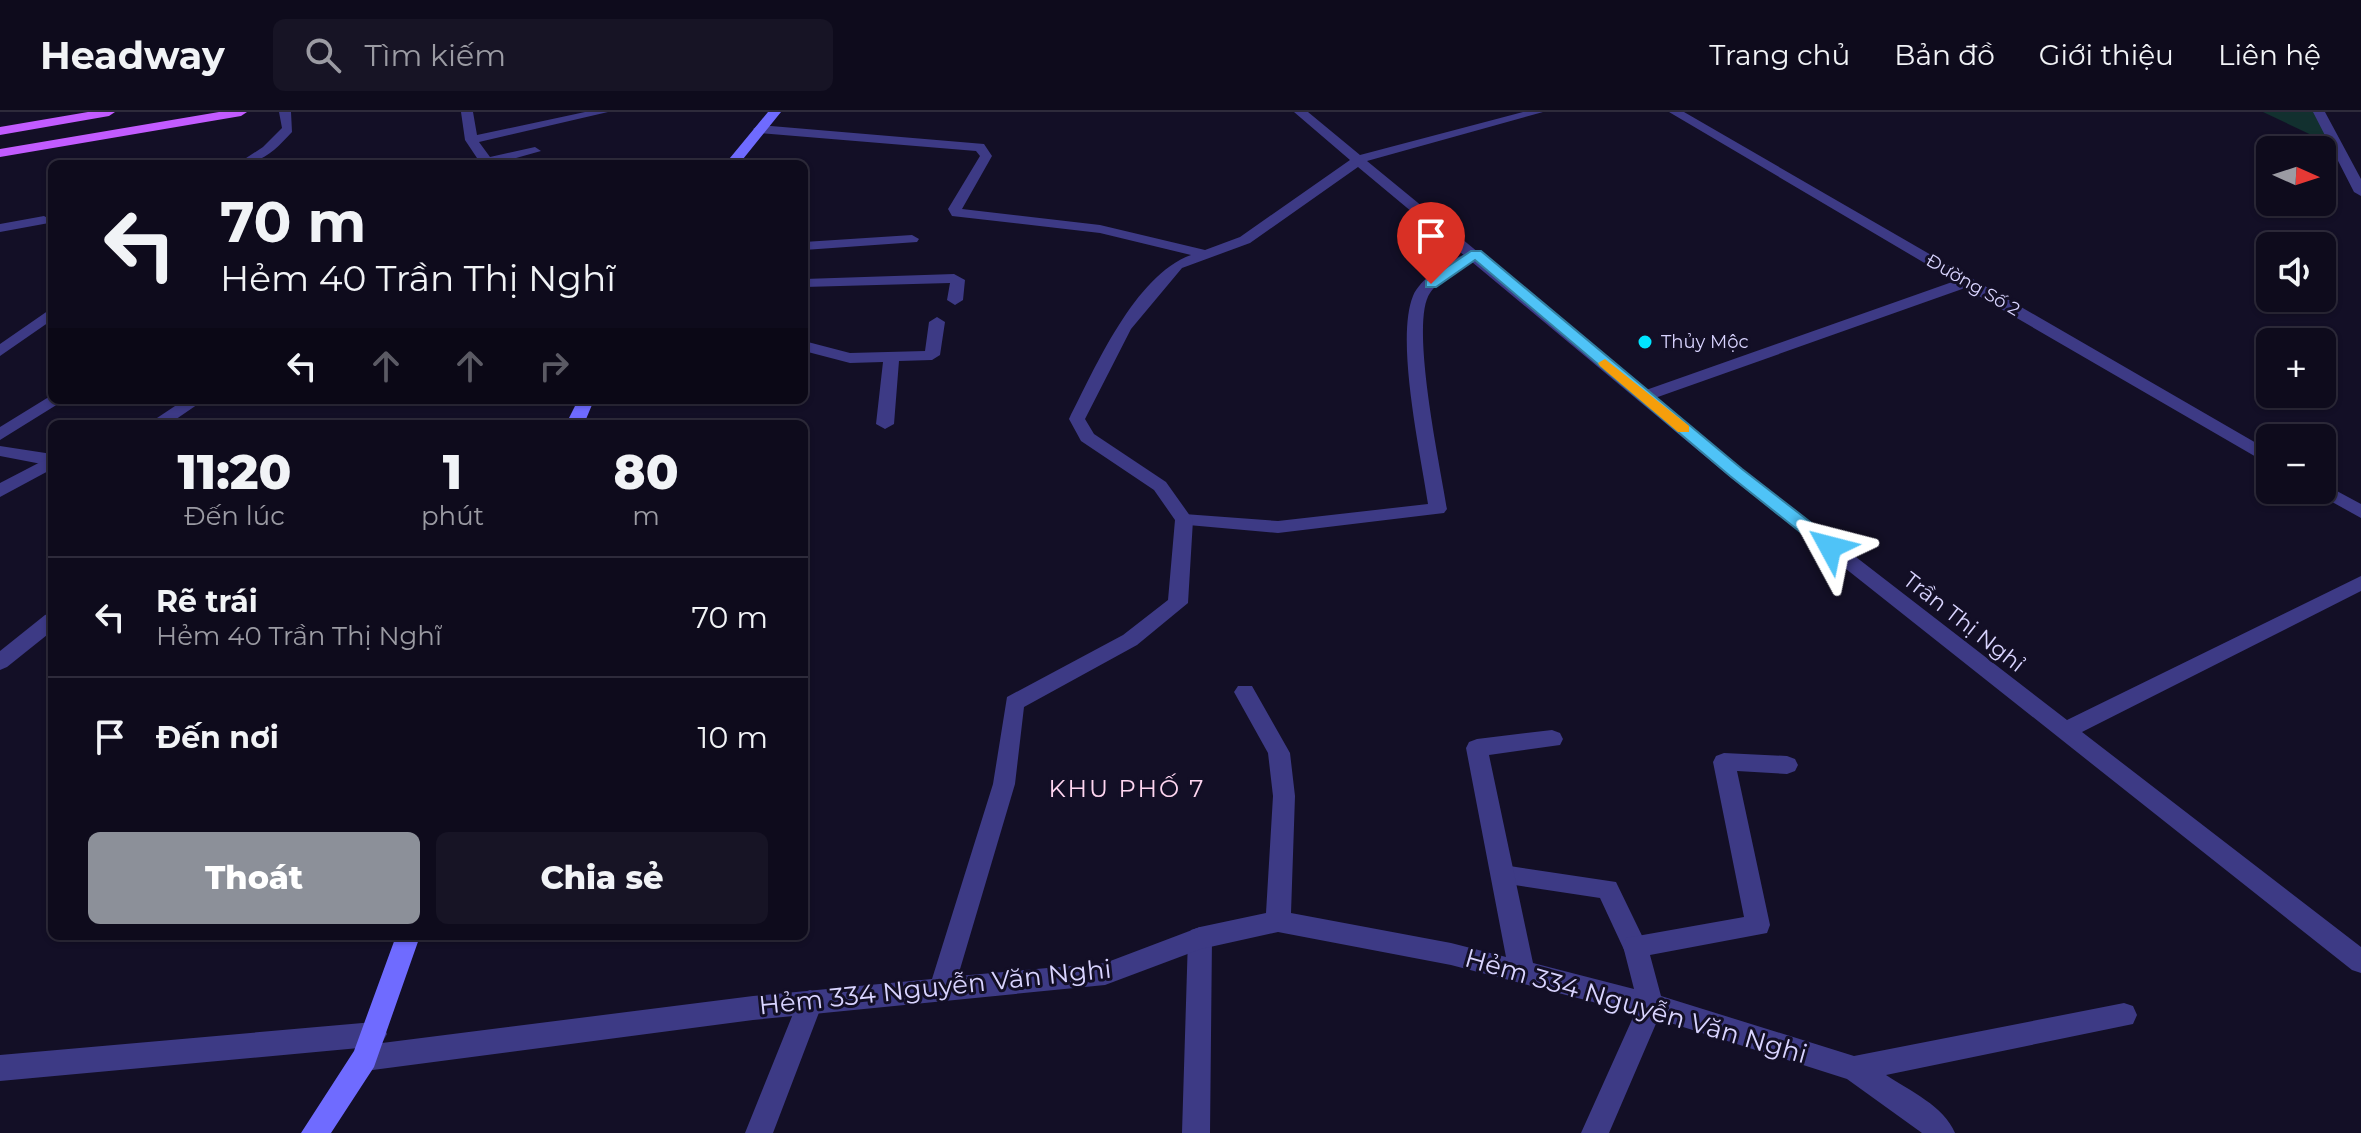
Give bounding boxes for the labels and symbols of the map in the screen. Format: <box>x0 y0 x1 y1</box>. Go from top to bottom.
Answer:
north arrow <box>2256 136 2336 216</box>
pin <box>1397 202 1465 284</box>
street label: Đường Số 2 <box>1922 249 2024 321</box>
place label: Thủy Mộc <box>1661 331 1749 353</box>
marker: Thủy Mộc <box>1636 333 1654 351</box>
position arrow <box>1788 505 1872 589</box>
street label: Trần Thị Nghỉ <box>1898 566 2030 678</box>
district label: KHU PHỐ 7 <box>1049 773 1205 803</box>
street label: Hẻm 334 Nguyễn Văn Nghi <box>1461 942 1811 1070</box>
street label: Hẻm 334 Nguyễn Văn Nghi <box>757 953 1113 1021</box>

